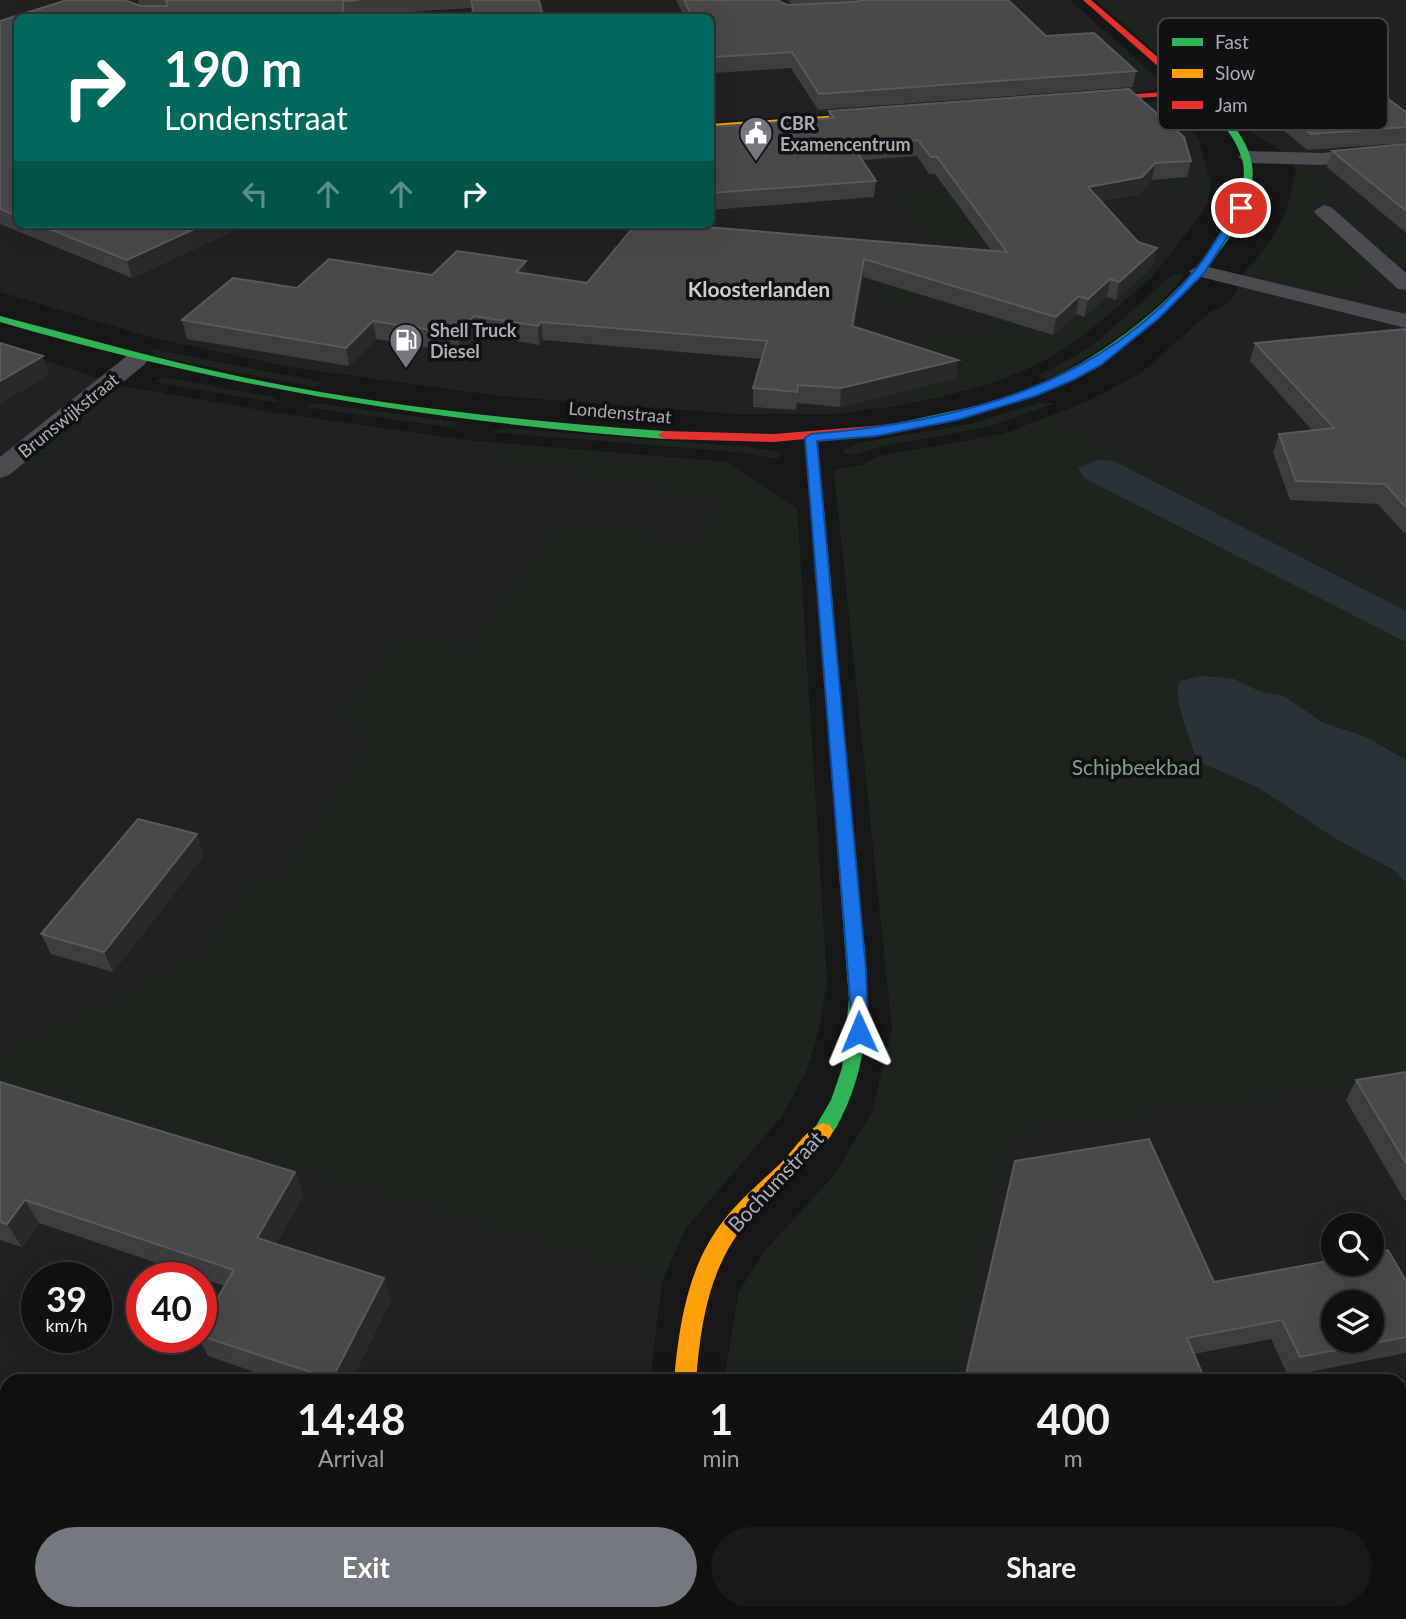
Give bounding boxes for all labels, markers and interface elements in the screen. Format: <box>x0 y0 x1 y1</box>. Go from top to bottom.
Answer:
legend <box>1158 18 1388 130</box>
text: Fast <box>1215 30 1249 53</box>
text: 190 m <box>164 39 302 97</box>
icon: right <box>49 42 140 133</box>
text: Slow <box>1215 61 1255 84</box>
text: Jam <box>1215 93 1248 116</box>
text: Londenstraat <box>164 98 348 137</box>
place label: CBR Examencentrum <box>780 112 911 155</box>
public building icon: CBR Examencentrum <box>737 114 775 163</box>
icon: left <box>236 175 274 213</box>
icon: ahead <box>309 175 347 213</box>
icon: ahead <box>382 175 420 213</box>
icon: right <box>455 175 493 213</box>
pin <box>1211 178 1271 238</box>
icon: arrive <box>1222 189 1260 227</box>
district label: Kloosterlanden <box>688 276 830 301</box>
place label: Shell Truck Diesel <box>430 319 517 362</box>
fuel station icon: Shell Truck Diesel <box>387 321 425 370</box>
street label: Brunswijkstraat <box>13 368 123 462</box>
street label: Londenstraat <box>568 397 673 428</box>
park label: Schipbeekbad <box>1072 754 1200 779</box>
position arrow <box>822 995 896 1069</box>
street label: Bochumstraat <box>722 1125 828 1236</box>
map controls <box>1321 1213 1384 1353</box>
button: search <box>1321 1213 1384 1276</box>
speed limit sign: 40 <box>126 1262 217 1353</box>
text: 39 <box>46 1277 87 1319</box>
button: layers <box>1321 1290 1384 1353</box>
text: km/h <box>45 1314 88 1336</box>
text: 14:48 <box>297 1394 405 1444</box>
text: 1 <box>709 1394 733 1444</box>
text: 400 <box>1037 1394 1110 1444</box>
text: Arrival <box>318 1444 384 1472</box>
text: min <box>702 1444 740 1472</box>
text: m <box>1064 1444 1083 1472</box>
button: Exit <box>35 1527 697 1607</box>
button: Share <box>711 1527 1372 1607</box>

